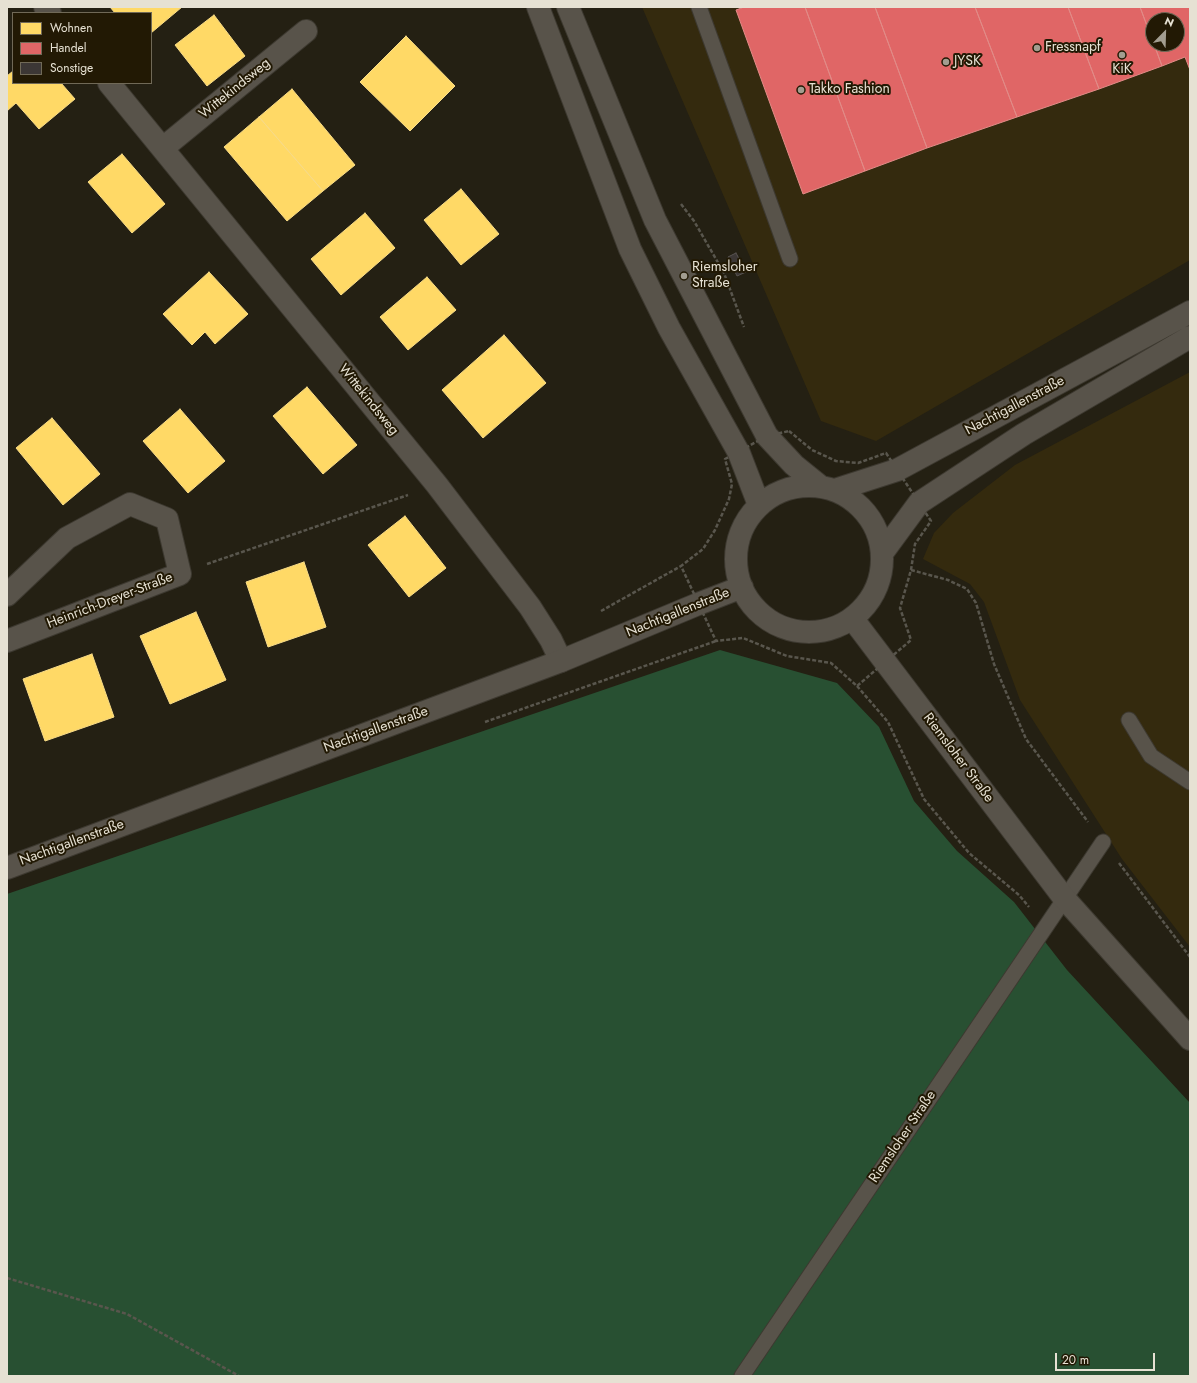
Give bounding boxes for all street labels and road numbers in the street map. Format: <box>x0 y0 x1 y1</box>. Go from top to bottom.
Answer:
street label: Wittekindsweg <box>196 55 274 123</box>
street label: Wittekindsweg <box>334 361 402 439</box>
street label: Nachtigallenstraße <box>962 373 1068 439</box>
street label: Heinrich-Dreyer-Straße <box>45 569 175 633</box>
street label: Nachtigallenstraße <box>624 585 732 641</box>
street label: Nachtigallenstraße <box>321 703 431 757</box>
street label: Riemsloher Straße <box>919 710 997 806</box>
street label: Nachtigallenstraße <box>17 816 127 870</box>
street label: Riemsloher Straße <box>866 1088 940 1186</box>

